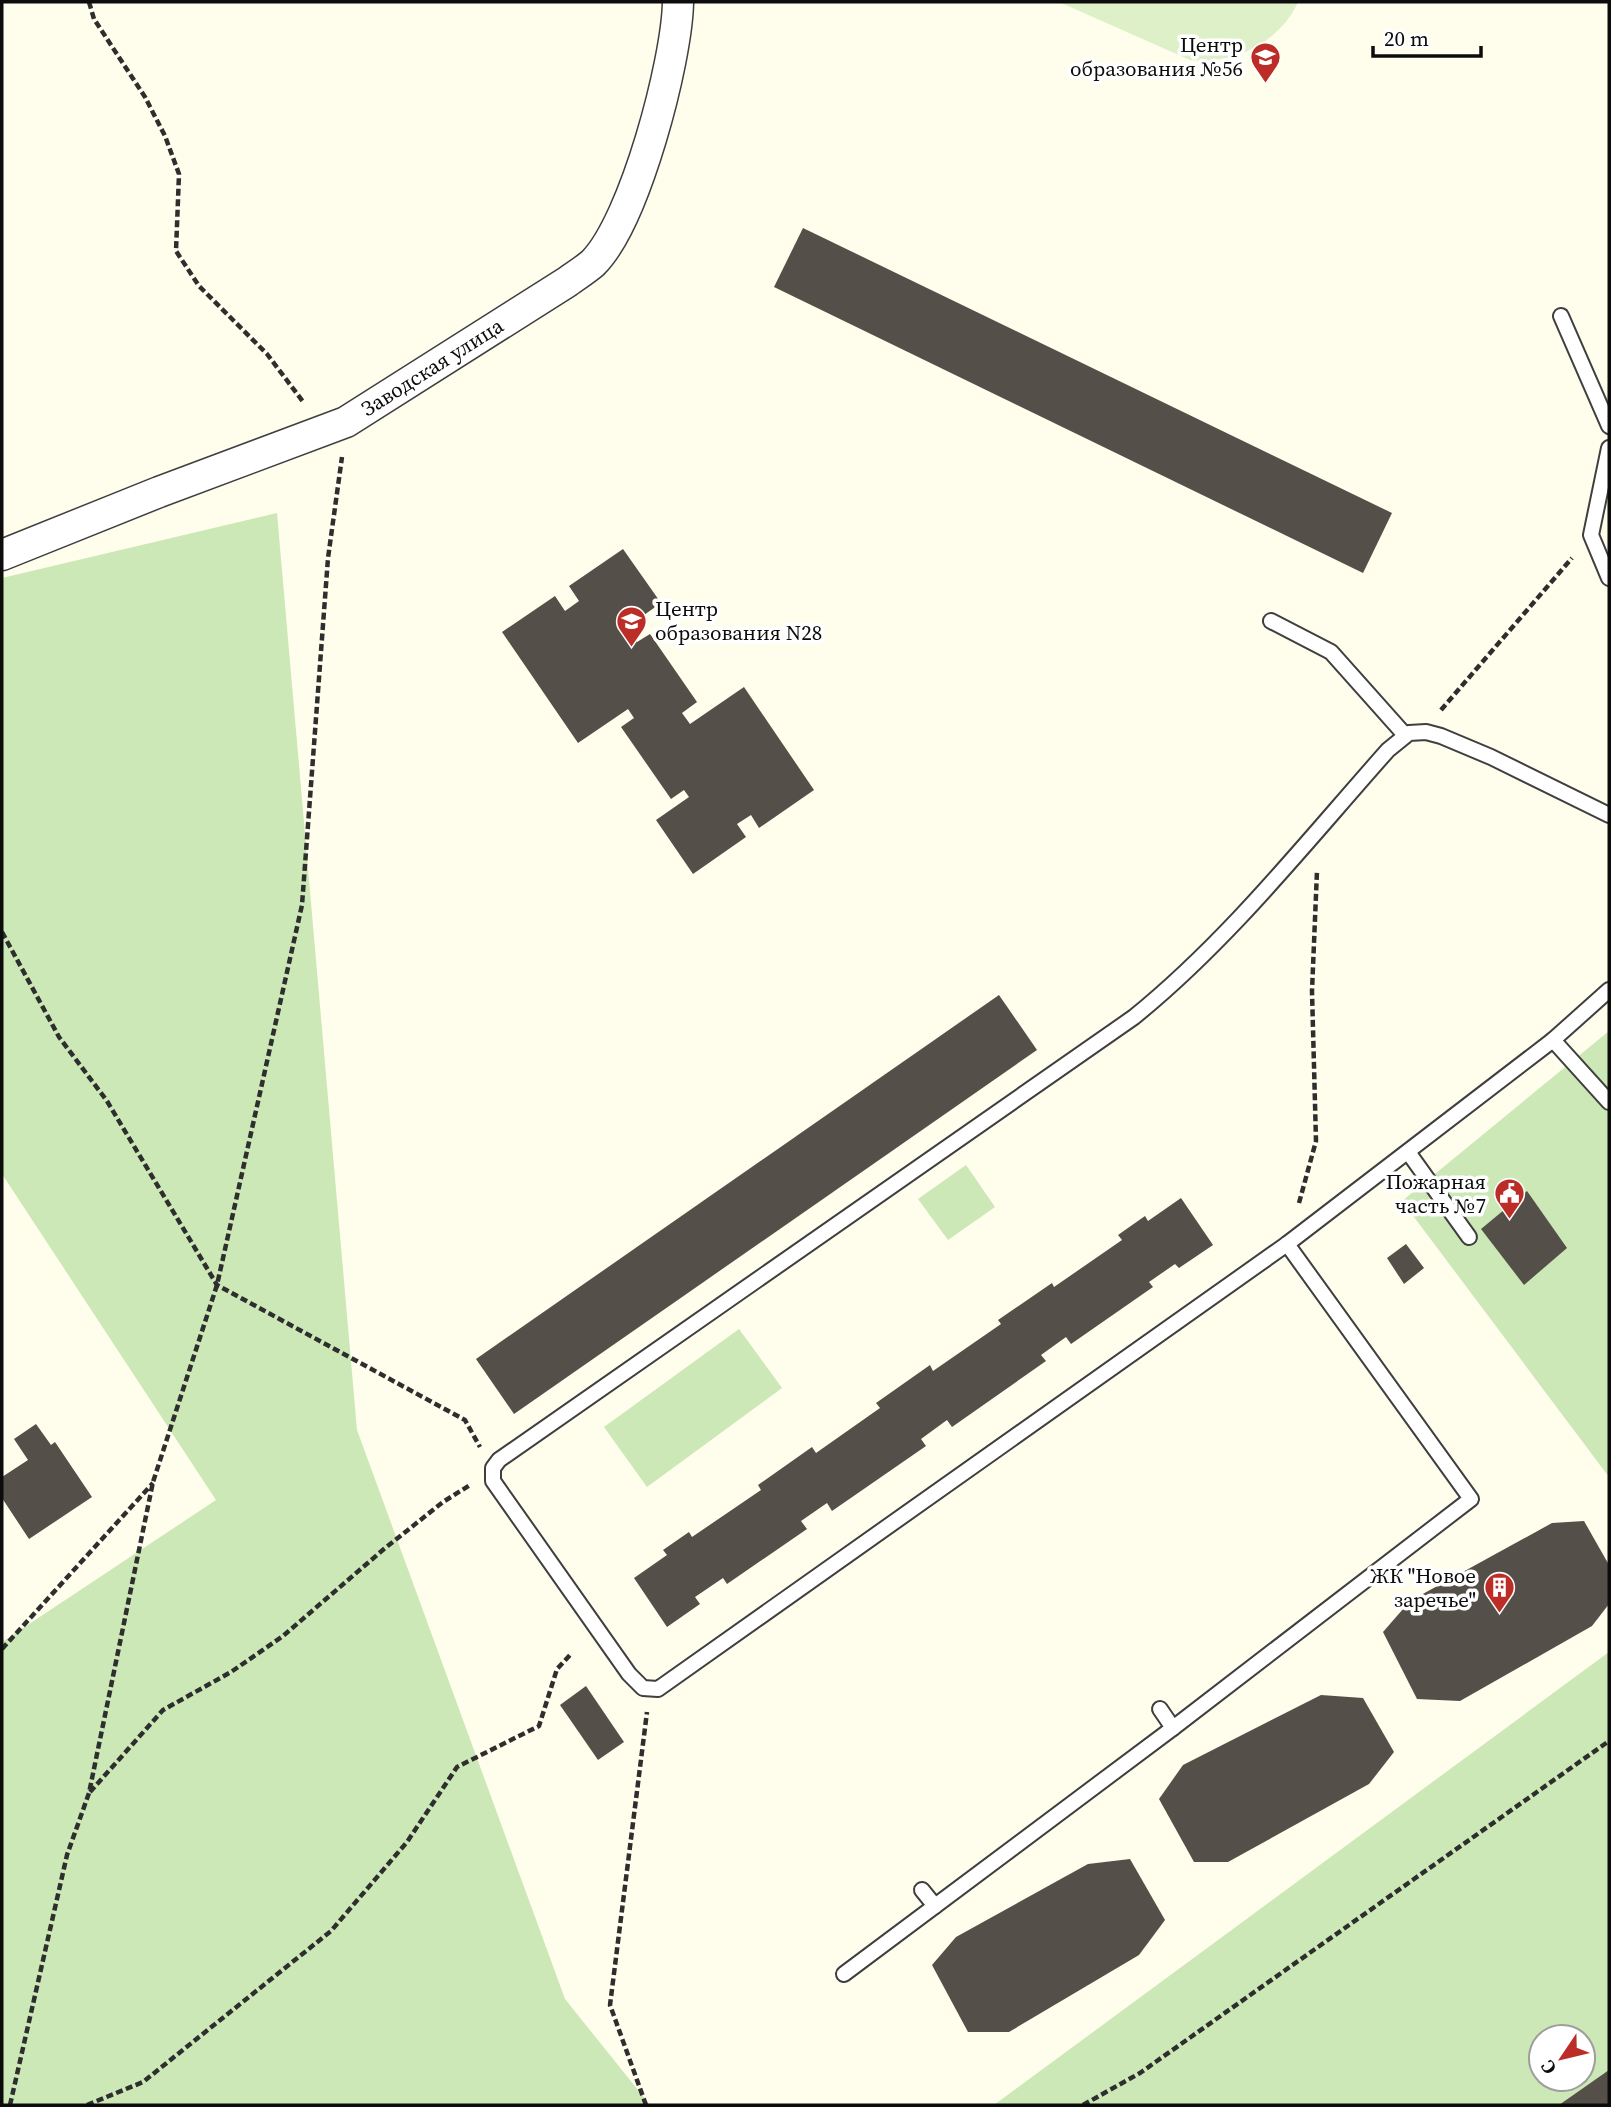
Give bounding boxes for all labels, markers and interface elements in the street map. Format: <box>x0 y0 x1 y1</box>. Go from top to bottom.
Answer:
scale bar <box>1373 14 1482 58</box>
text: 20 m <box>1384 24 1429 53</box>
place label: Центр образования №56 <box>1070 30 1243 83</box>
school or university icon: Центр образования №56 <box>1249 40 1283 84</box>
street label: Заводская улица <box>355 311 509 423</box>
place label: Центр образования N28 <box>655 594 822 647</box>
school or university icon: Центр образования N28 <box>615 604 649 648</box>
place label: Пожарная часть №7 <box>1386 1167 1486 1220</box>
public building icon: Пожарная часть №7 <box>1492 1177 1526 1221</box>
place label: ЖК "Новое заречье" <box>1370 1561 1476 1614</box>
building icon: ЖК "Новое заречье" <box>1482 1571 1516 1615</box>
north arrow <box>1527 2023 1597 2093</box>
text: С <box>1534 2055 1562 2080</box>

